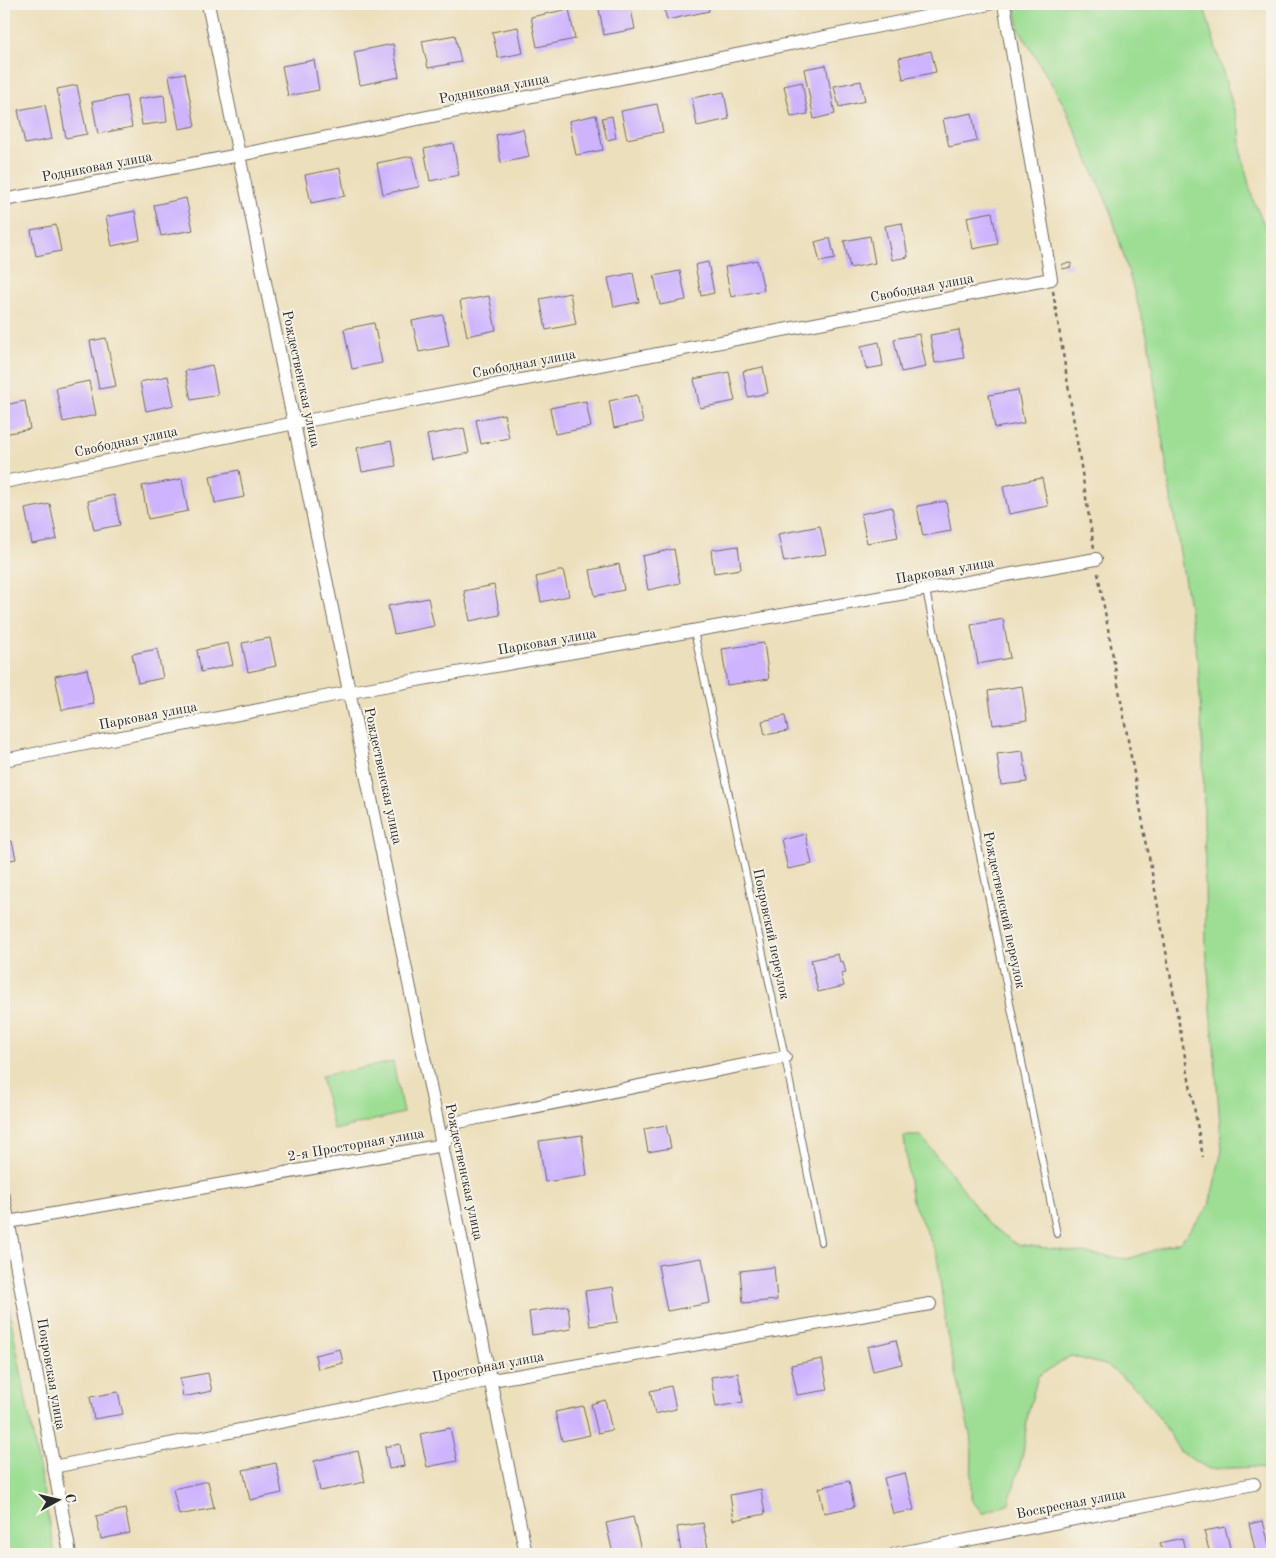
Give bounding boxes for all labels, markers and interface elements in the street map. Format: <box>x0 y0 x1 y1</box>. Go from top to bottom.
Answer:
street label: Родниковая улица <box>438 71 550 107</box>
street label: Родниковая улица <box>41 149 153 185</box>
street label: Свободная улица <box>869 271 975 305</box>
street label: Рождественская улица <box>280 309 322 449</box>
street label: Свободная улица <box>471 347 577 381</box>
street label: Свободная улица <box>73 424 179 460</box>
street label: Парковая улица <box>895 555 995 587</box>
street label: Парковая улица <box>497 626 597 658</box>
street label: Парковая улица <box>98 700 198 732</box>
street label: Рождественская улица <box>362 706 404 846</box>
street label: Рождественский переулок <box>981 830 1027 990</box>
street label: Покровский переулок <box>750 867 792 1001</box>
street label: Рождественская улица <box>443 1102 485 1242</box>
street label: 2-я Просторная улица <box>287 1126 425 1164</box>
street label: Покровская улица <box>34 1317 68 1431</box>
street label: Просторная улица <box>431 1349 545 1385</box>
north arrow <box>32 1476 82 1526</box>
street label: Воскресная улица <box>1015 1487 1127 1521</box>
text: С <box>62 1493 77 1504</box>

